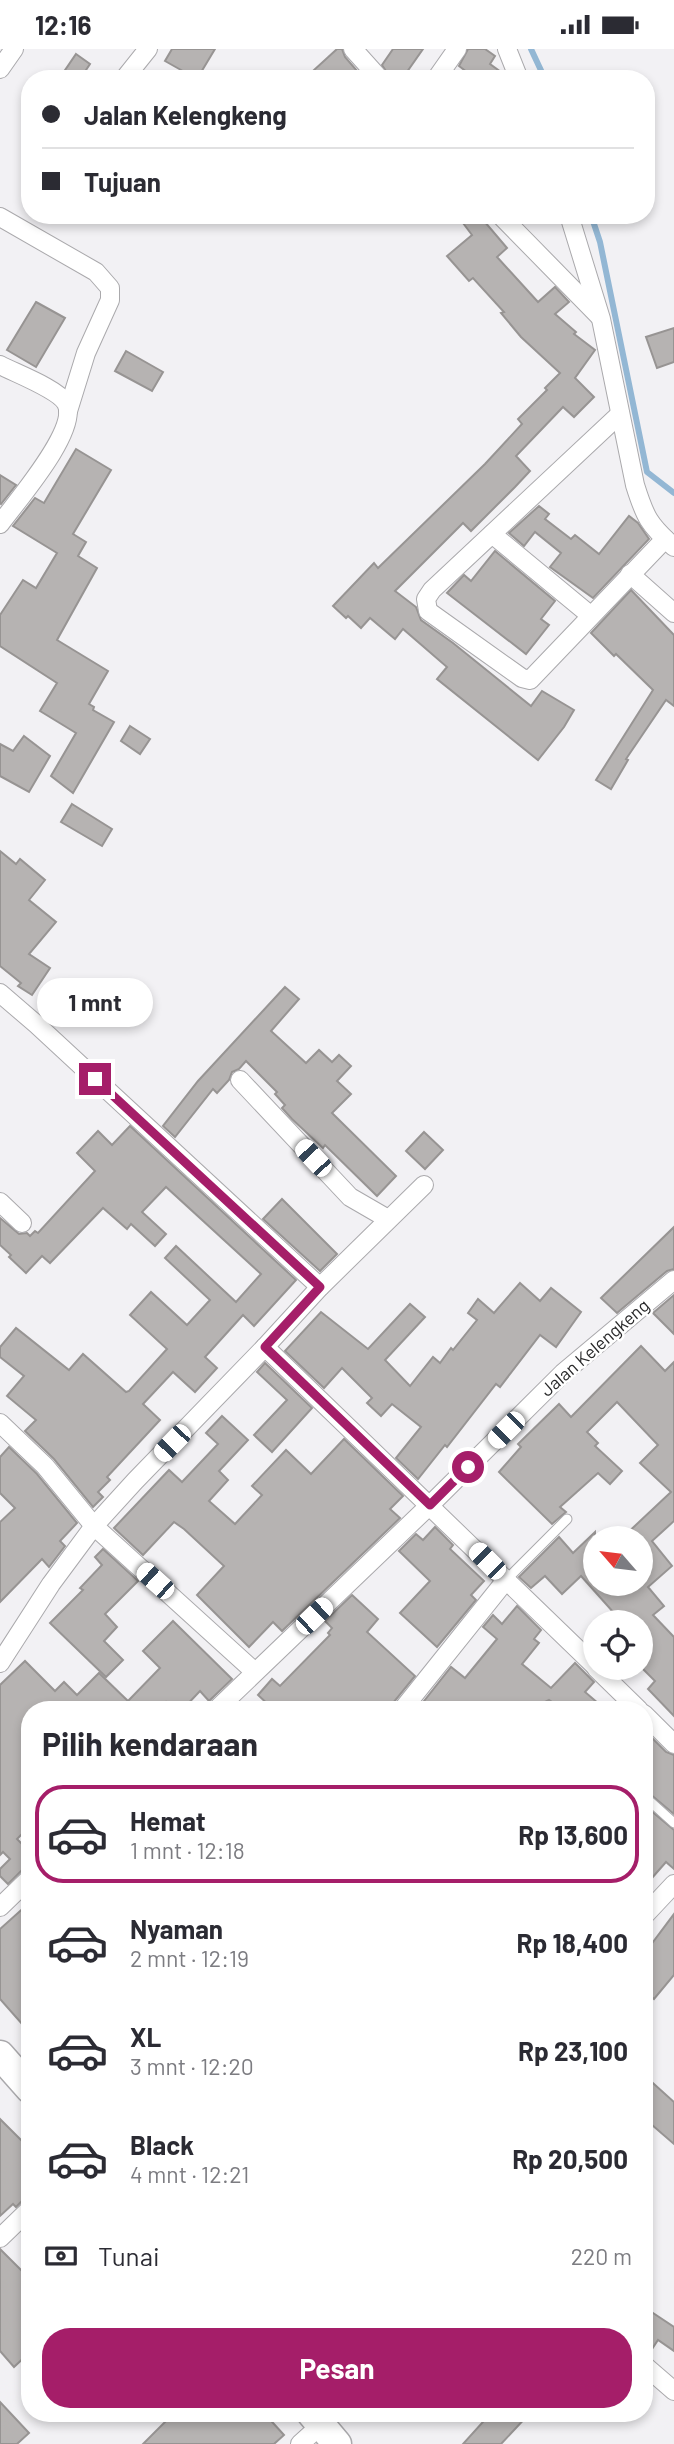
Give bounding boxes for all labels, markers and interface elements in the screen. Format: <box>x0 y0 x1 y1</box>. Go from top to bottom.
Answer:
text: 12:16 <box>35 9 91 40</box>
text: Jalan Kelengkeng <box>84 99 287 130</box>
text: Tujuan <box>84 166 161 197</box>
callout: 1 mnt <box>37 977 153 1027</box>
text: 1 mnt <box>68 988 122 1016</box>
route end <box>79 1063 111 1095</box>
car <box>291 1135 336 1181</box>
street label: Jalan Kelengkeng <box>535 1294 653 1401</box>
car <box>484 1408 529 1452</box>
car <box>150 1421 195 1465</box>
route start <box>452 1451 484 1483</box>
north arrow <box>583 1526 653 1596</box>
map controls <box>583 1526 653 1680</box>
car <box>465 1539 510 1583</box>
car <box>133 1559 178 1603</box>
car <box>292 1594 337 1638</box>
button: locate <box>583 1610 653 1680</box>
text: Pilih kendaraan <box>42 1724 258 1762</box>
icon: car <box>46 1803 109 1866</box>
text: Hemat <box>130 1805 206 1836</box>
text: Rp 13,600 <box>518 1819 628 1850</box>
text: 1 mnt · 12:18 <box>130 1836 245 1864</box>
icon: car <box>46 1911 109 1974</box>
text: Nyaman <box>130 1913 223 1944</box>
text: Rp 18,400 <box>517 1927 628 1958</box>
text: 2 mnt · 12:19 <box>130 1944 249 1972</box>
icon: car <box>46 2019 109 2082</box>
text: XL <box>130 2021 161 2052</box>
text: Rp 23,100 <box>518 2035 628 2066</box>
text: 3 mnt · 12:20 <box>130 2052 254 2080</box>
icon: car <box>46 2127 109 2190</box>
text: Black <box>130 2129 194 2160</box>
text: Rp 20,500 <box>512 2143 628 2174</box>
text: 4 mnt · 12:21 <box>130 2160 249 2188</box>
icon: cash <box>42 2237 80 2275</box>
text: Tunai <box>98 2240 160 2271</box>
text: 220 m <box>571 2242 632 2270</box>
button: Pesan <box>42 2328 632 2408</box>

